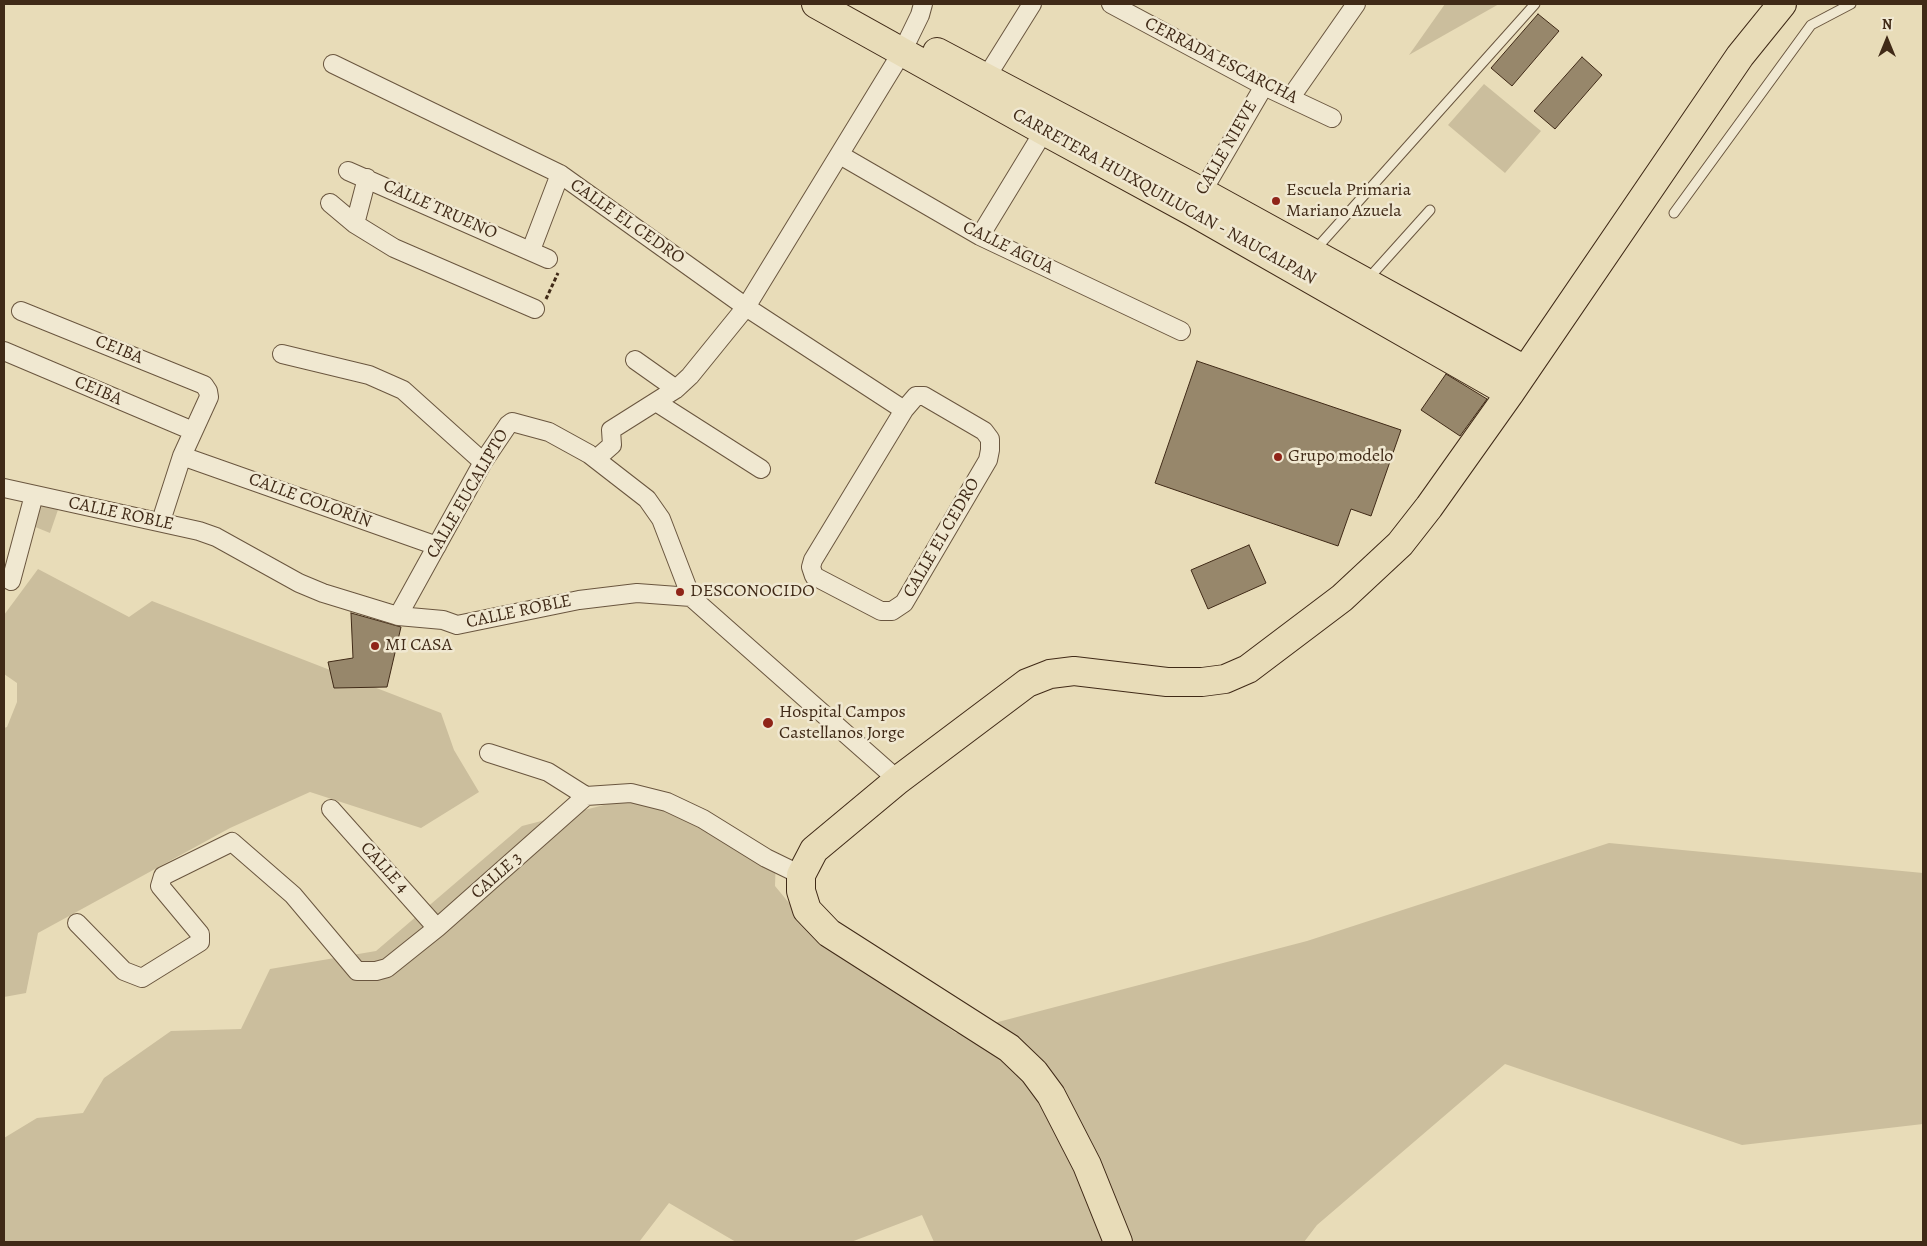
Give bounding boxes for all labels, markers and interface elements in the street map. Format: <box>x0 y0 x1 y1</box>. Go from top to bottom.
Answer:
street label: CERRADA ESCARCHA <box>1141 13 1301 109</box>
north arrow <box>1862 15 1912 65</box>
text: N <box>1882 15 1892 34</box>
street label: CALLE NIEVE <box>1191 97 1263 199</box>
street label: CARRETERA HUIXQUILUCAN - NAUCALPAN <box>1008 104 1320 290</box>
street label: CALLE TRUENO <box>380 175 500 245</box>
street label: CALLE EL CEDRO <box>566 175 688 269</box>
place label: Escuela Primaria Mariano Azuela <box>1286 180 1411 222</box>
marker: Escuela Primaria Mariano Azuela <box>1270 195 1282 207</box>
street label: CALLE AGUA <box>959 217 1057 279</box>
street label: CEIBA <box>92 331 146 369</box>
street label: CEIBA <box>71 371 125 411</box>
street label: CALLE EUCALIPTO <box>422 426 514 562</box>
place label: Grupo modelo <box>1288 446 1393 468</box>
marker: Grupo modelo <box>1272 451 1284 463</box>
street label: CALLE COLORÍN <box>246 469 374 533</box>
street label: CALLE EL CEDRO <box>899 474 985 602</box>
street label: CALLE ROBLE <box>66 492 176 536</box>
place label: DESCONOCIDO <box>690 581 815 603</box>
marker: DESCONOCIDO <box>674 586 686 598</box>
street label: CALLE ROBLE <box>464 590 574 634</box>
place label: MI CASA <box>385 635 452 657</box>
marker: MI CASA <box>369 640 381 652</box>
place label: Hospital Campos Castellanos Jorge <box>779 702 906 744</box>
marker: Hospital Campos Castellanos Jorge <box>761 716 775 730</box>
street label: CALLE 4 <box>355 838 413 898</box>
street label: CALLE 3 <box>467 848 527 904</box>

